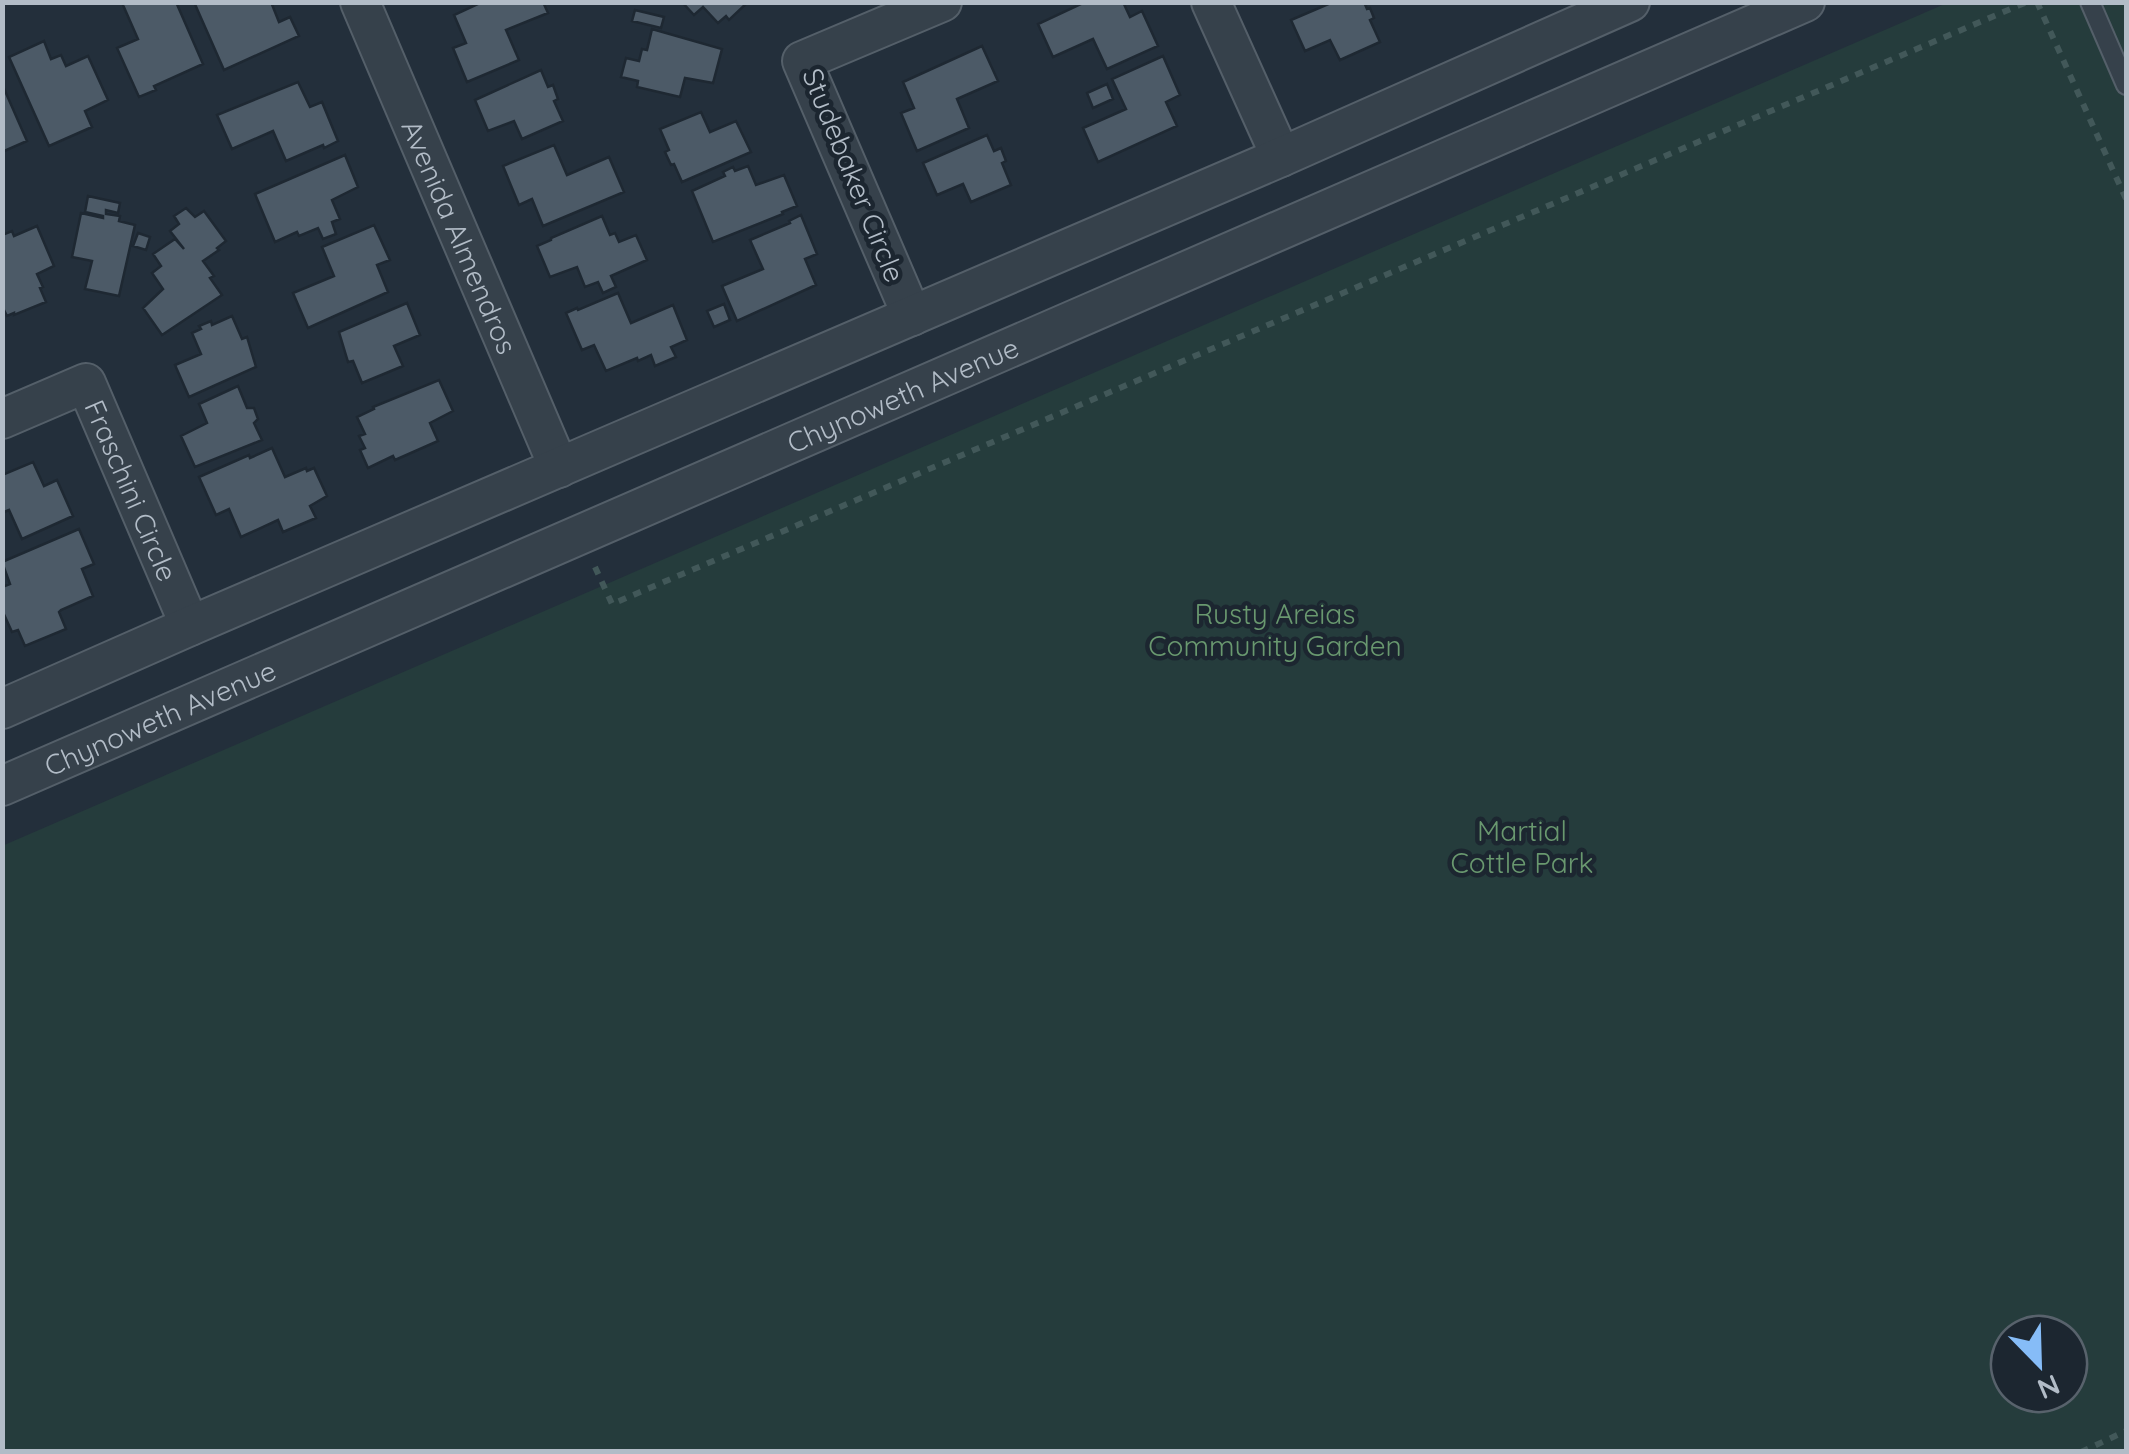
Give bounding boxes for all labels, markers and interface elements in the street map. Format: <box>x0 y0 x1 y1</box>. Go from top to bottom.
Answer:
street label: Studebaker Circle <box>795 63 913 287</box>
street label: Avenida Almendros <box>395 114 526 359</box>
street label: Chynoweth Avenue <box>781 329 1024 460</box>
street label: Fraschini Circle <box>78 394 186 586</box>
park label: Rusty Areias Community Garden <box>1148 596 1402 663</box>
street label: Chynoweth Avenue <box>39 652 281 783</box>
park label: Martial Cottle Park <box>1450 813 1594 880</box>
north arrow <box>1989 1314 2089 1414</box>
text: N <box>2033 1367 2065 1408</box>

